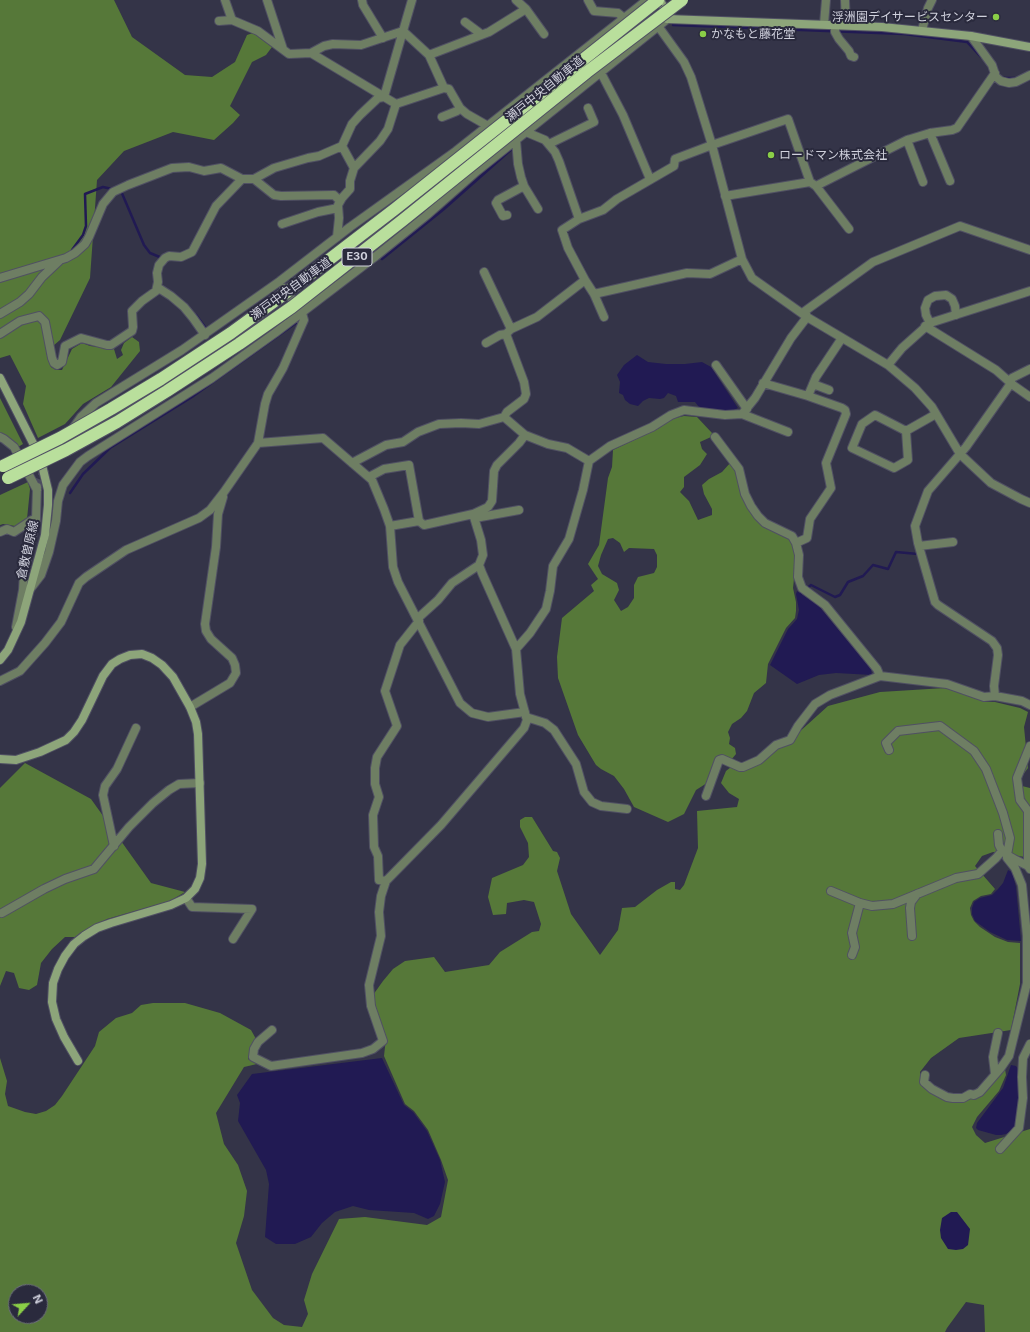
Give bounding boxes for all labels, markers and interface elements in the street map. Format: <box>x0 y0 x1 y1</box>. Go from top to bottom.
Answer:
place label: 浮洲園デイサービスセンター <box>832 10 988 24</box>
marker: 浮洲園デイサービスセンター <box>991 12 1001 22</box>
place label: かなもと藤花堂 <box>711 27 795 41</box>
marker: かなもと藤花堂 <box>698 29 708 39</box>
street label: 瀬戸中央自動車道 <box>503 53 587 125</box>
place label: ロードマン株式会社 <box>779 148 887 162</box>
marker: ロードマン株式会社 <box>766 150 776 160</box>
road number: E30 <box>342 248 372 266</box>
street label: 瀬戸中央自動車道 <box>248 255 334 323</box>
street label: 倉敷曽原線 <box>14 519 42 581</box>
north arrow <box>8 1284 48 1324</box>
text: N <box>30 1292 46 1306</box>

